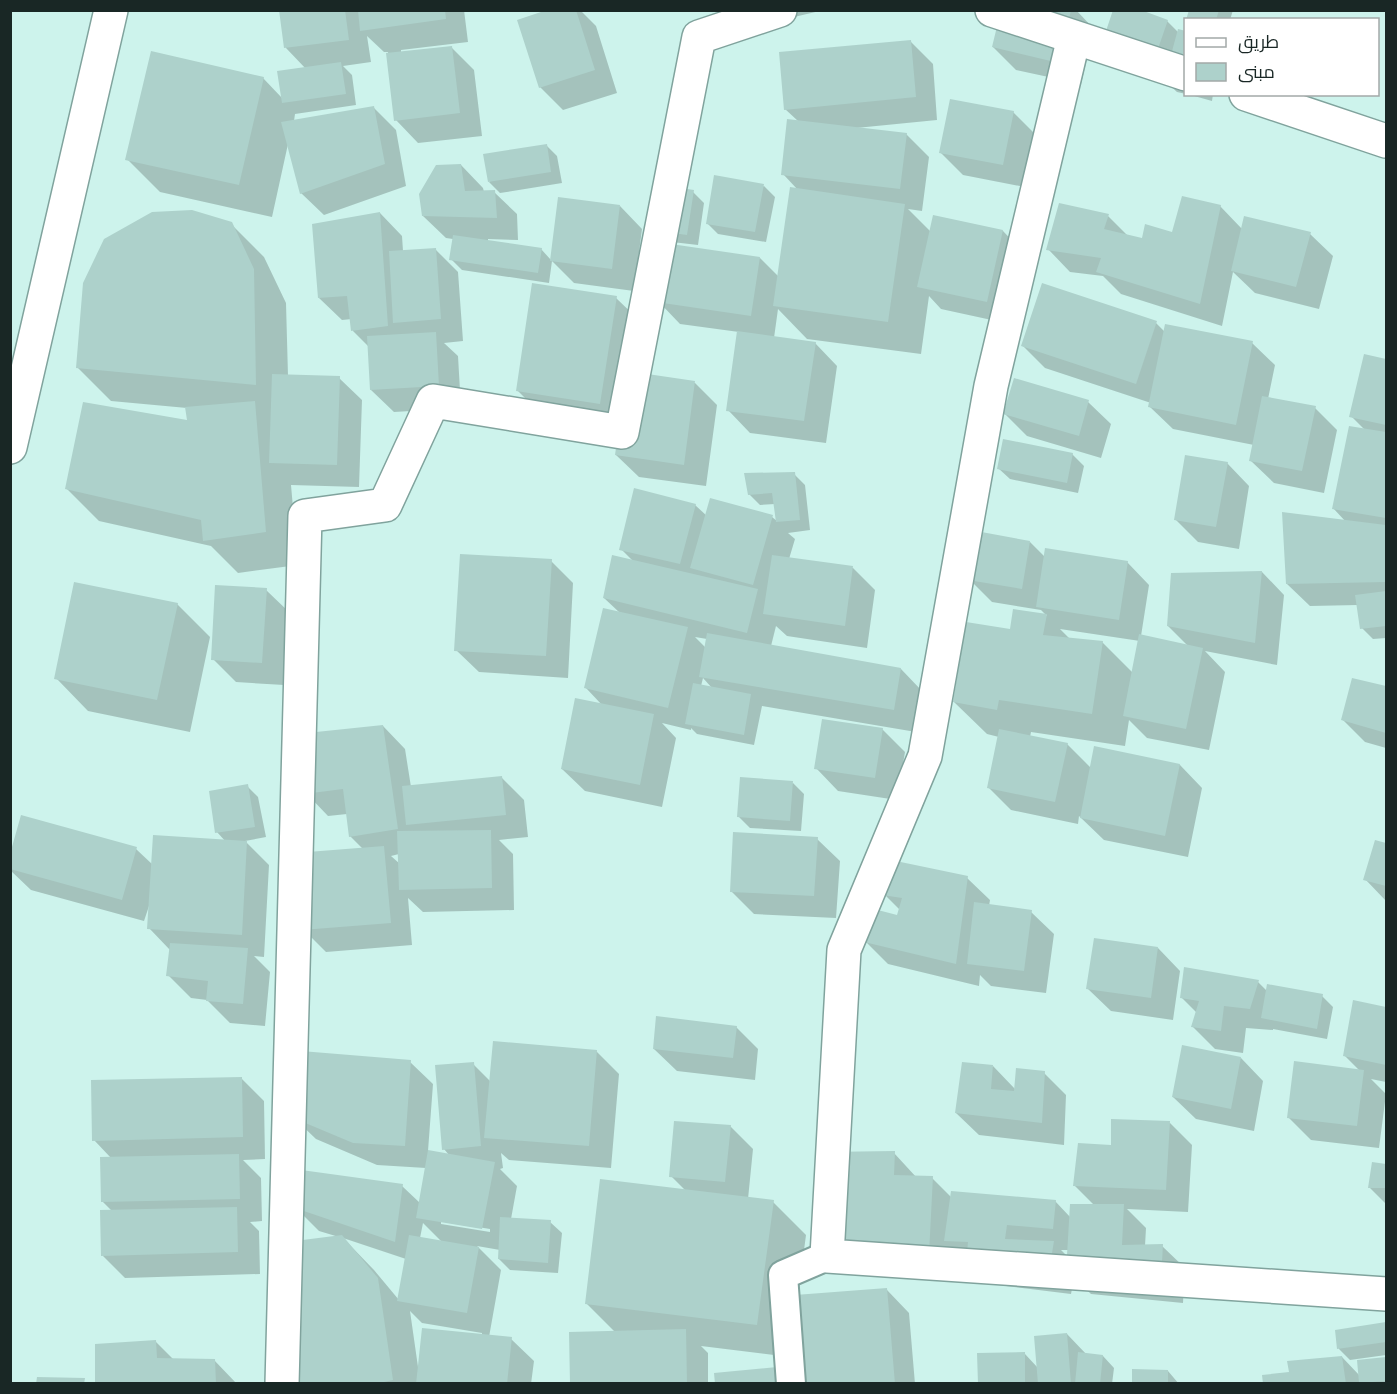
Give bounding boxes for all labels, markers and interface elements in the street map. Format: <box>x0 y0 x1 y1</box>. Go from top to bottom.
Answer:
legend <box>1184 18 1379 96</box>
text: طريق <box>1238 31 1279 54</box>
text: مبنى <box>1238 61 1275 83</box>

